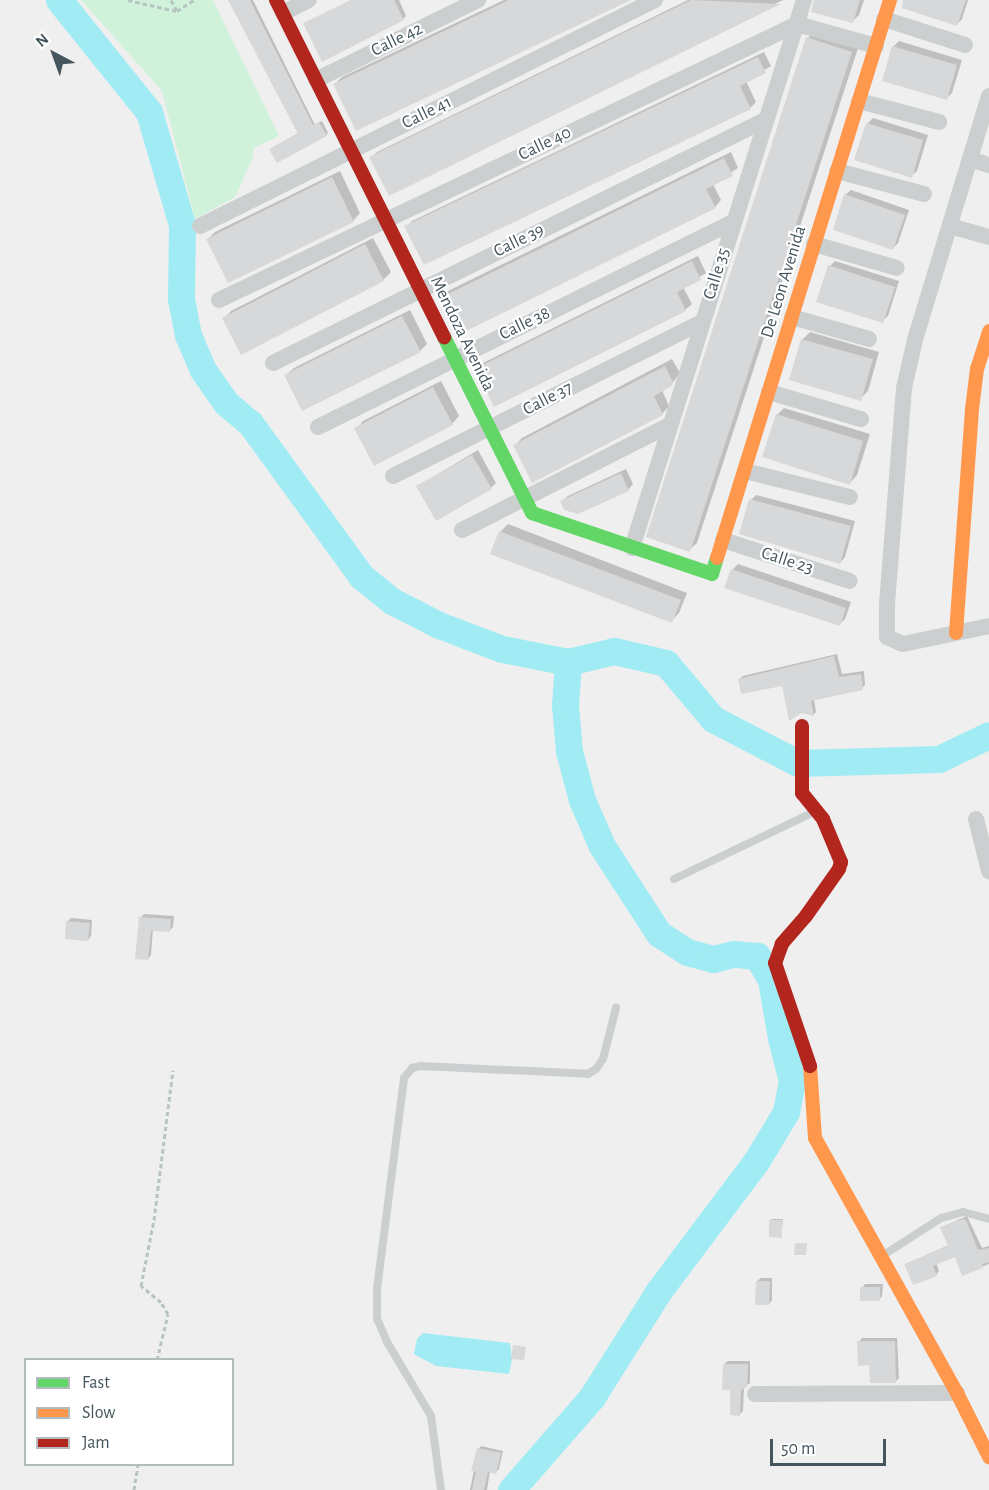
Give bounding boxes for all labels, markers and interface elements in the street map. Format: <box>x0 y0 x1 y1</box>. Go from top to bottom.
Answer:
street label: Calle 42 <box>368 18 426 62</box>
north arrow <box>24 24 84 84</box>
text: N <box>33 31 52 50</box>
street label: Calle 41 <box>399 92 455 134</box>
street label: Calle 40 <box>515 122 575 166</box>
street label: Calle 39 <box>490 220 548 262</box>
street label: De Leon Avenida <box>757 223 811 341</box>
street label: Calle 35 <box>699 246 735 302</box>
street label: Mendoza Avenida <box>425 273 499 395</box>
street label: Calle 38 <box>496 303 554 345</box>
street label: Calle 37 <box>520 377 576 421</box>
street label: Calle 23 <box>758 542 816 580</box>
legend <box>24 1358 234 1466</box>
text: Fast <box>82 1374 110 1392</box>
text: Slow <box>82 1404 115 1422</box>
scale bar <box>773 1427 888 1465</box>
text: Jam <box>82 1434 110 1452</box>
text: 50 m <box>781 1440 815 1458</box>

